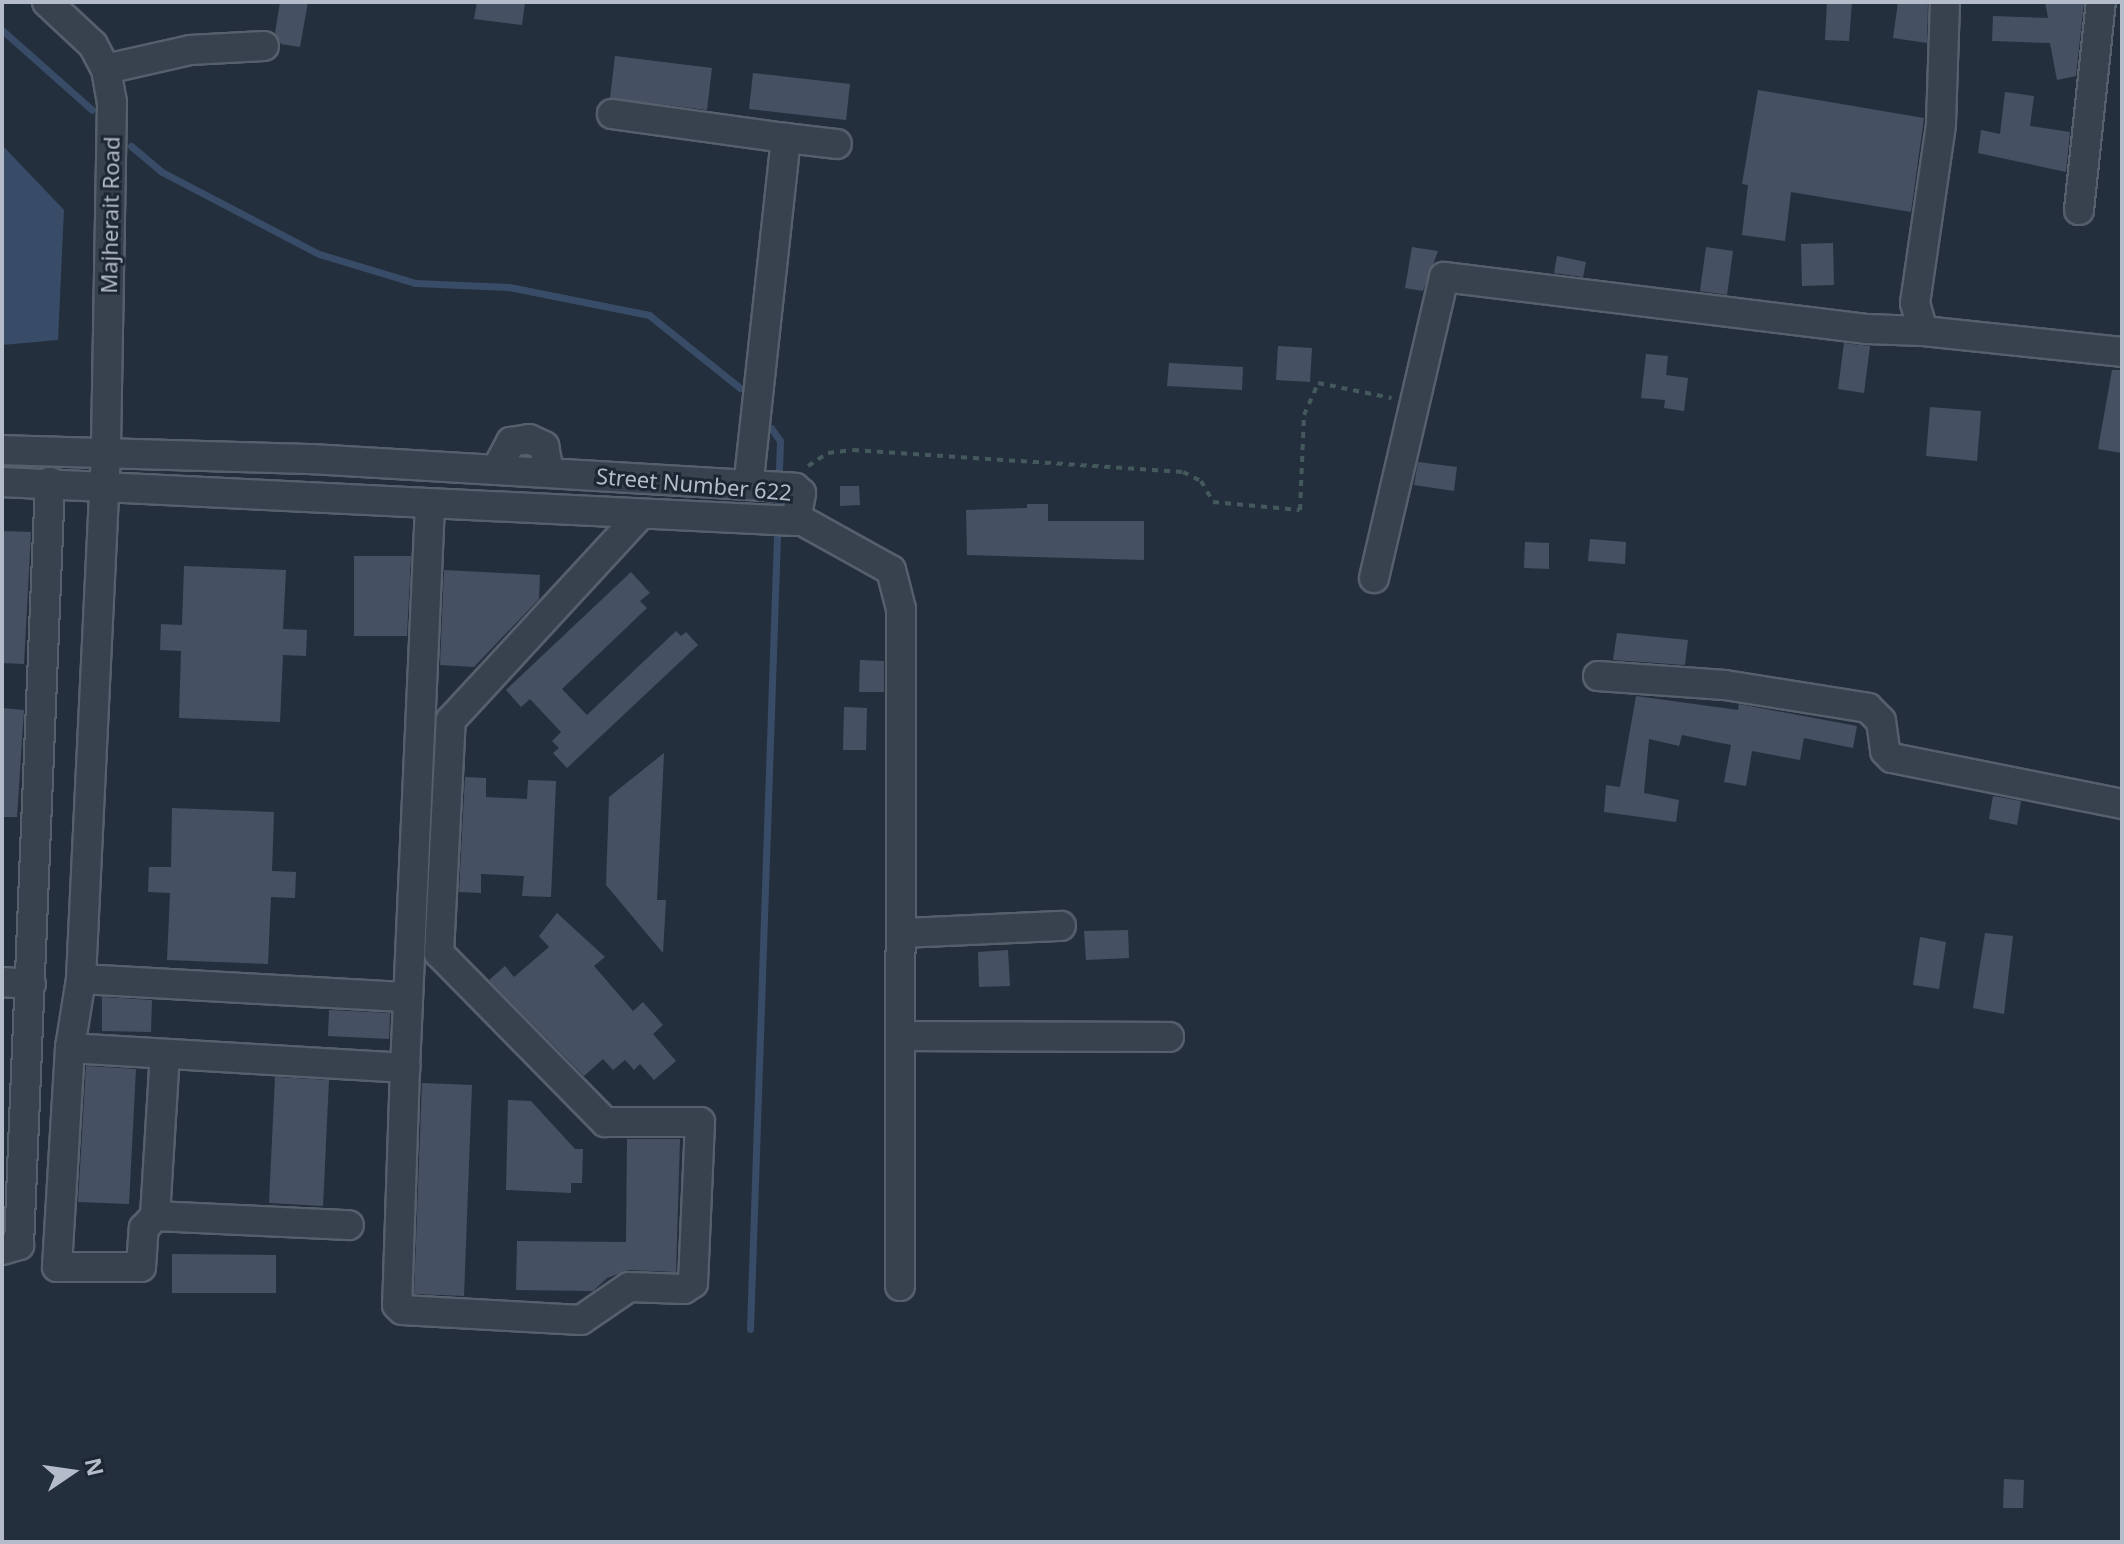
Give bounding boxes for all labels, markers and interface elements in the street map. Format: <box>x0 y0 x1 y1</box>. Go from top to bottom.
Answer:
street label: Majherait Road <box>95 136 125 294</box>
street label: Street Number 622 <box>595 462 793 506</box>
north arrow <box>32 1432 112 1512</box>
text: N <box>79 1455 112 1479</box>

